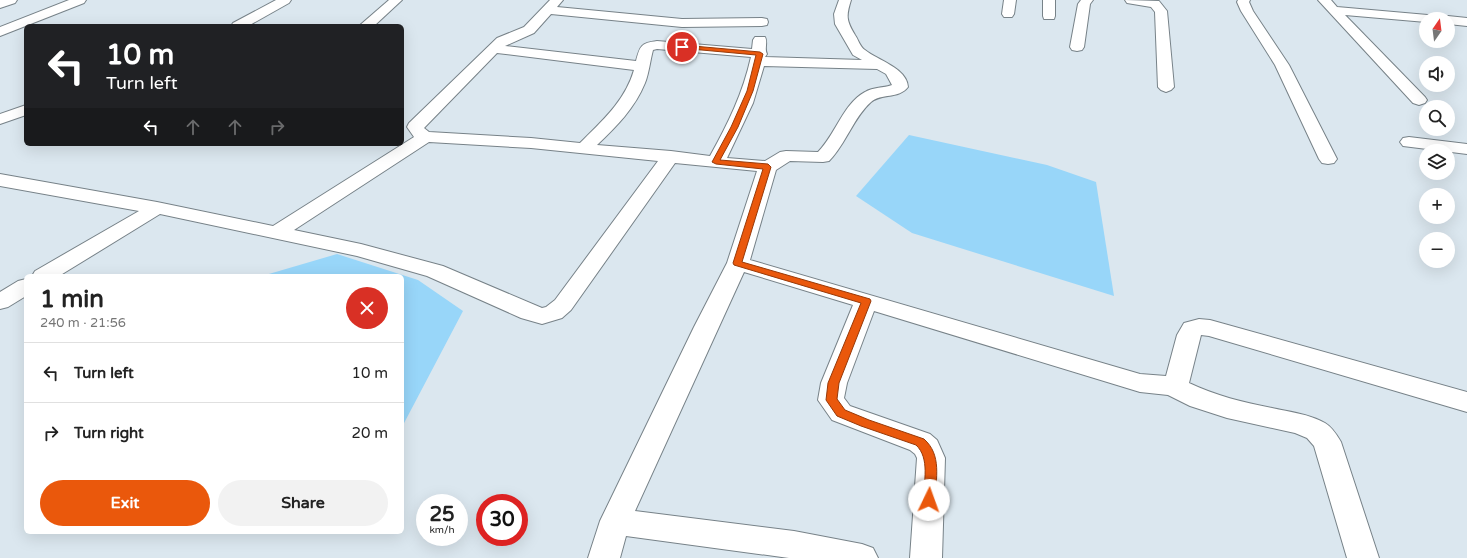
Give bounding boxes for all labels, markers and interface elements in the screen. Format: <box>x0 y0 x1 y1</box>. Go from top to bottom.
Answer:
north arrow <box>1419 12 1455 48</box>
map controls <box>1419 12 1455 268</box>
pin <box>665 30 699 64</box>
icon: arrive <box>671 36 693 58</box>
text: 10 m <box>106 38 174 72</box>
icon: left <box>40 40 92 92</box>
button: sound <box>1419 56 1455 92</box>
text: Turn left <box>106 72 178 94</box>
button: search <box>1419 100 1455 136</box>
icon: left <box>140 116 162 138</box>
icon: ahead <box>182 116 204 138</box>
icon: ahead <box>224 116 246 138</box>
icon: right <box>266 116 288 138</box>
button: layers <box>1419 144 1455 180</box>
button: + <box>1419 188 1455 224</box>
button: − <box>1419 232 1455 268</box>
text: 1 min <box>40 285 104 314</box>
button: close <box>346 287 388 329</box>
text: 240 m · 21:56 <box>40 315 126 331</box>
icon: left <box>40 362 62 384</box>
text: Turn left <box>74 364 134 382</box>
text: 10 m <box>351 364 388 382</box>
icon: right <box>40 422 62 444</box>
text: Turn right <box>74 424 144 442</box>
text: 20 m <box>351 424 388 442</box>
position arrow <box>908 479 950 521</box>
button: Exit <box>40 480 210 526</box>
button: Share <box>218 480 388 526</box>
speed limit sign: 30 <box>476 494 528 546</box>
text: 25 <box>429 503 455 527</box>
text: km/h <box>429 524 455 536</box>

